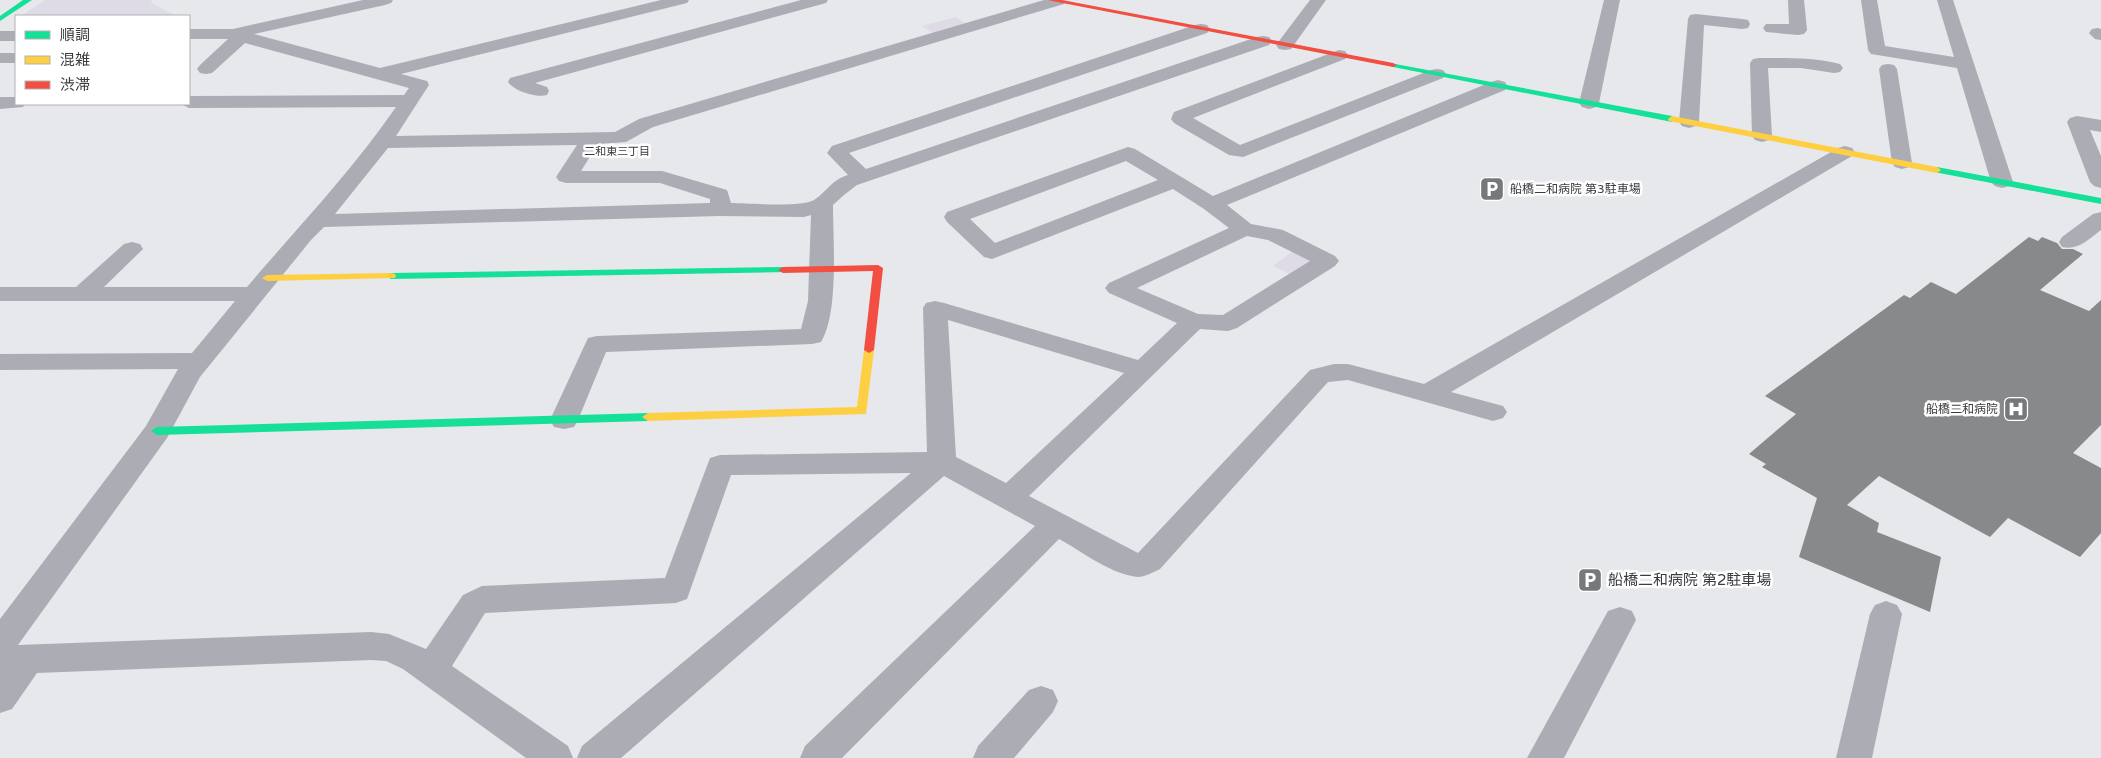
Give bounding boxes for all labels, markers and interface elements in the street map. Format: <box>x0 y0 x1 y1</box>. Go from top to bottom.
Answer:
legend <box>15 15 190 105</box>
text: 順調 <box>60 26 90 44</box>
text: 混雑 <box>60 51 90 69</box>
text: 渋滞 <box>60 76 90 94</box>
district label: 二和東三丁目 <box>584 145 650 158</box>
parking icon: 船橋二和病院 第3駐車場 <box>1479 176 1505 202</box>
place label: 船橋二和病院 第3駐車場 <box>1510 182 1641 196</box>
hospital icon: 船橋二和病院 <box>2003 396 2029 422</box>
place label: 船橋二和病院 <box>1926 402 1998 416</box>
parking icon: 船橋二和病院 第2駐車場 <box>1577 567 1603 593</box>
place label: 船橋二和病院 第2駐車場 <box>1608 571 1771 589</box>

